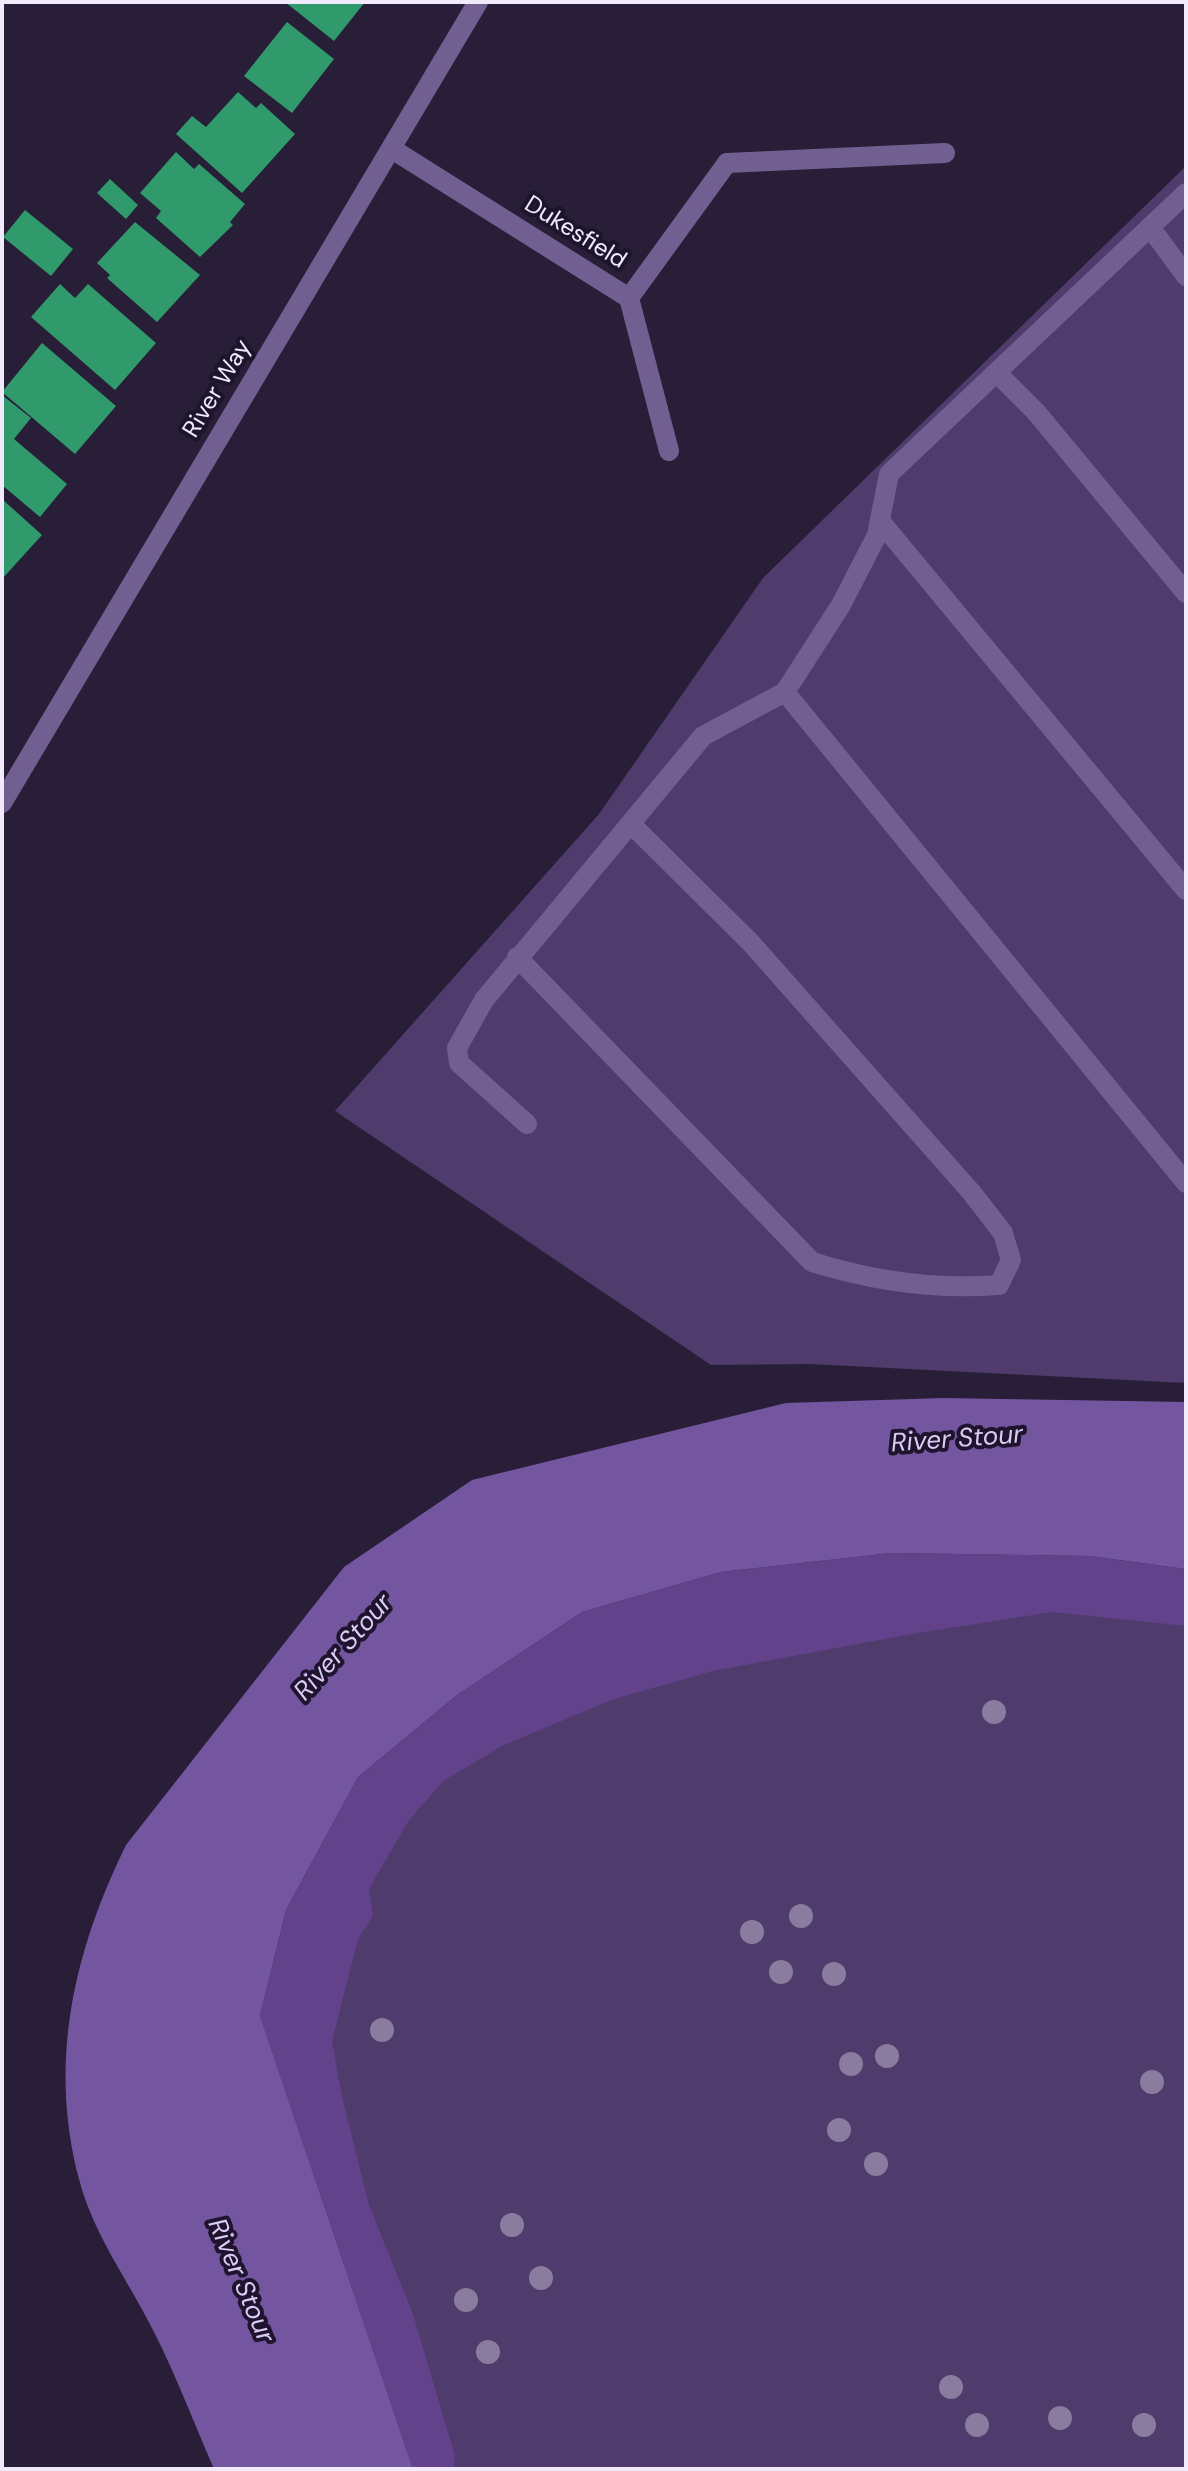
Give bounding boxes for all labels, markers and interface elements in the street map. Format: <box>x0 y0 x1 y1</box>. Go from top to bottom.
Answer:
street label: Dukesfield <box>519 190 631 276</box>
street label: River Way <box>178 335 258 443</box>
water label: River Stour <box>890 1420 1024 1460</box>
water label: River Stour <box>288 1588 400 1708</box>
water label: River Stour <box>200 2214 280 2348</box>

